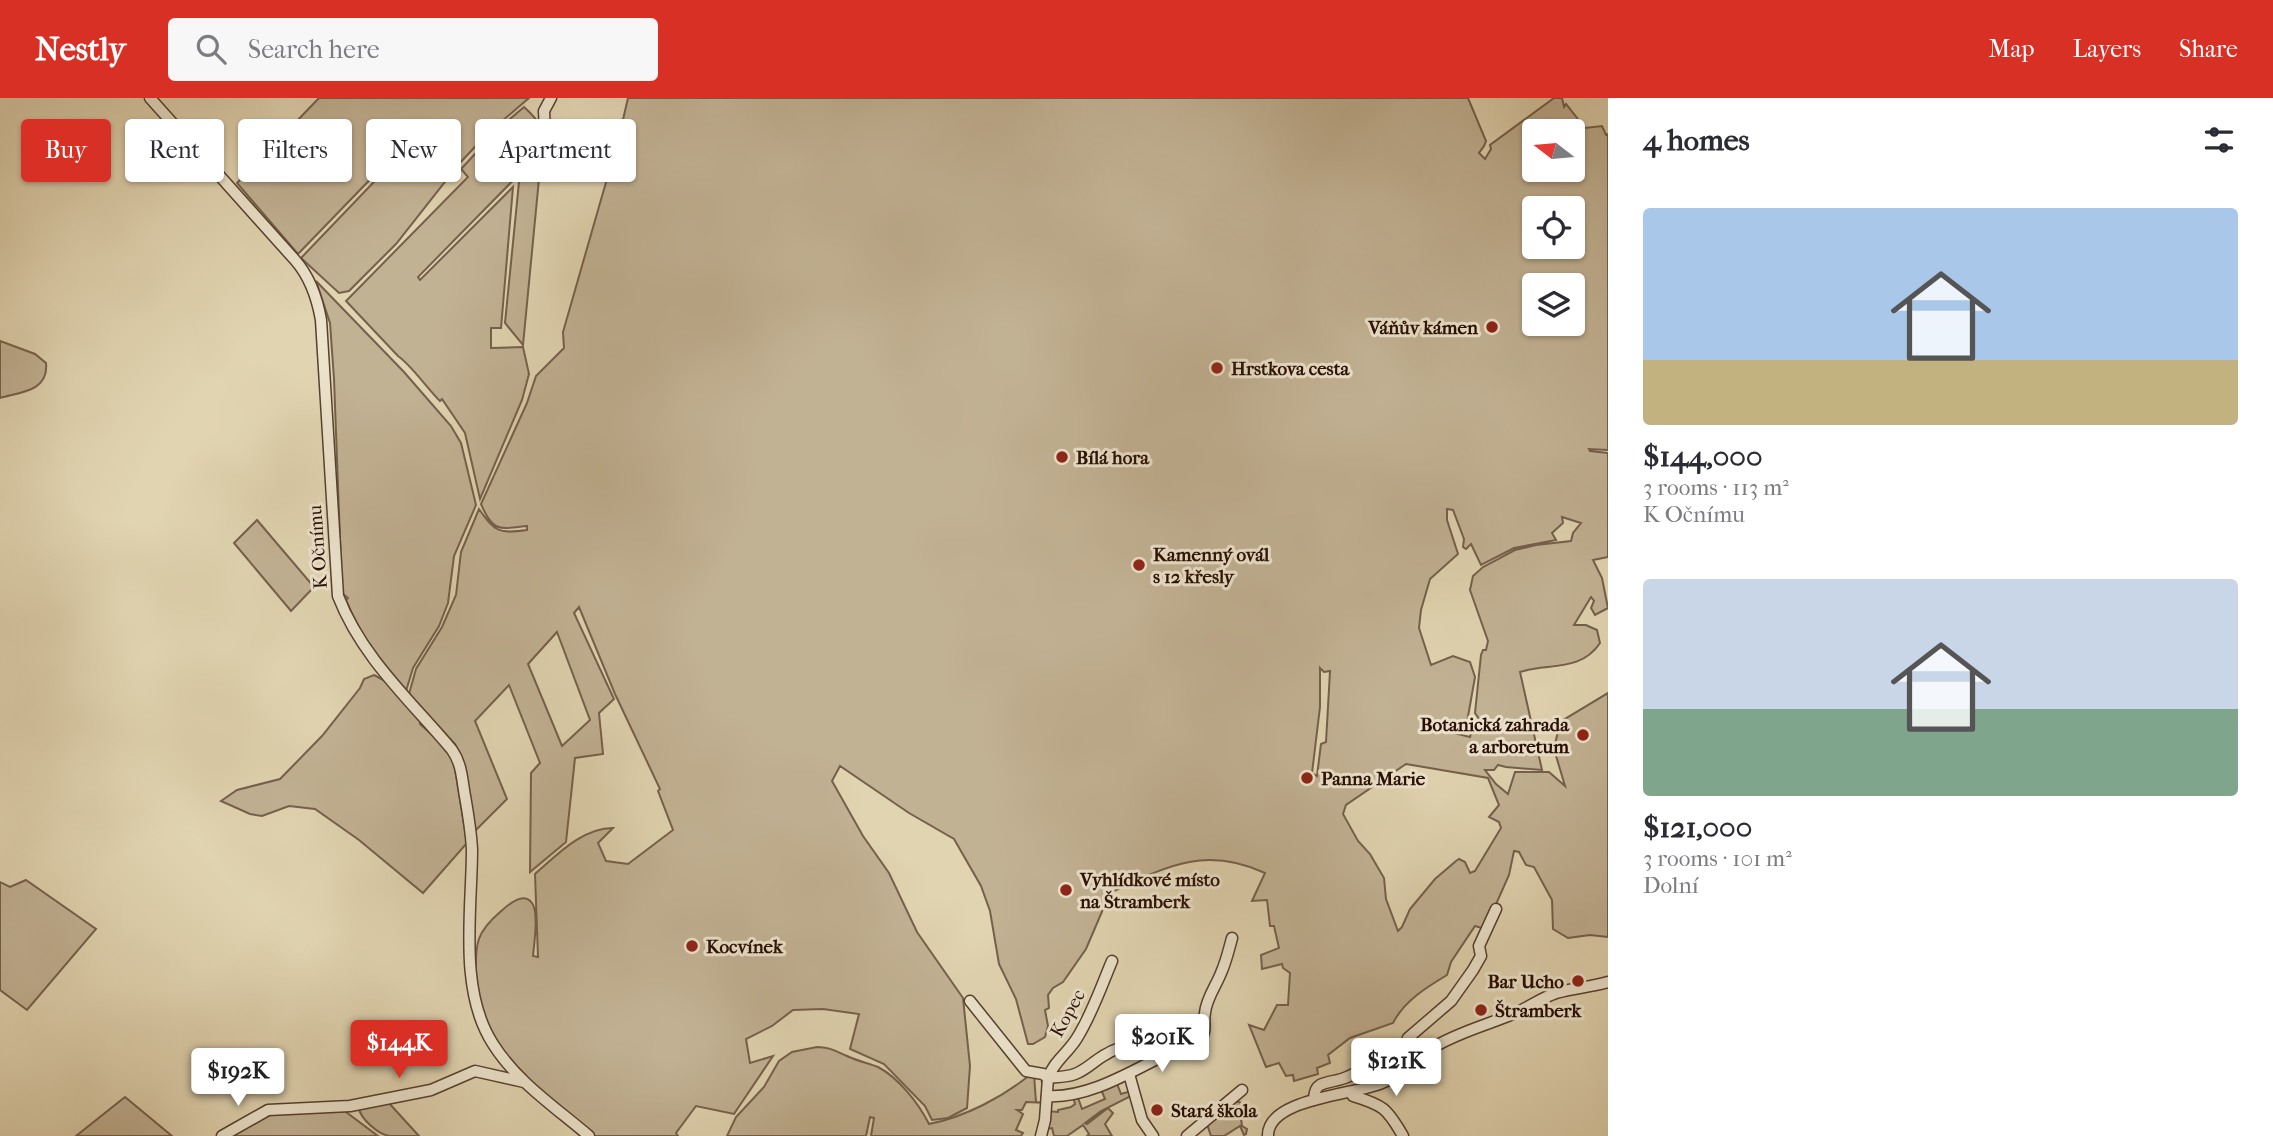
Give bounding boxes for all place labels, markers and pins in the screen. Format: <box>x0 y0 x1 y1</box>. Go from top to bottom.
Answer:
place label: Váňův kámen <box>1367 317 1479 339</box>
marker: Váňův kámen <box>1484 319 1500 335</box>
place label: Hrstkova cesta <box>1231 358 1350 380</box>
marker: Hrstkova cesta <box>1209 360 1225 376</box>
place label: Bílá hora <box>1076 447 1150 469</box>
marker: Bílá hora <box>1054 449 1070 465</box>
place label: Kamenný ovál s 12 křesly <box>1153 544 1270 588</box>
marker: Kamenný ovál s 12 křesly <box>1131 557 1147 573</box>
place label: Botanická zahrada a arboretum <box>1420 714 1570 758</box>
marker: Botanická zahrada a arboretum <box>1575 727 1591 743</box>
place label: Panna Marie <box>1321 768 1426 790</box>
marker: Panna Marie <box>1299 770 1315 786</box>
place label: Vyhlídkové místo na Štramberk <box>1079 869 1220 913</box>
marker: Vyhlídkové místo na Štramberk <box>1058 882 1074 898</box>
place label: Kocvínek <box>706 936 784 958</box>
marker: Kocvínek <box>684 938 700 954</box>
place label: Bar Ucho <box>1487 971 1564 993</box>
marker: Bar Ucho <box>1570 973 1586 989</box>
place label: Štramberk <box>1495 999 1582 1022</box>
marker: Štramberk <box>1473 1002 1489 1018</box>
pin: $201K <box>1113 1014 1211 1074</box>
pin: $144K <box>350 1020 448 1080</box>
pin: $121K <box>1347 1038 1445 1098</box>
pin: $192K <box>189 1048 287 1108</box>
place label: Stará škola <box>1171 1100 1259 1122</box>
marker: Stará škola <box>1149 1102 1165 1118</box>

